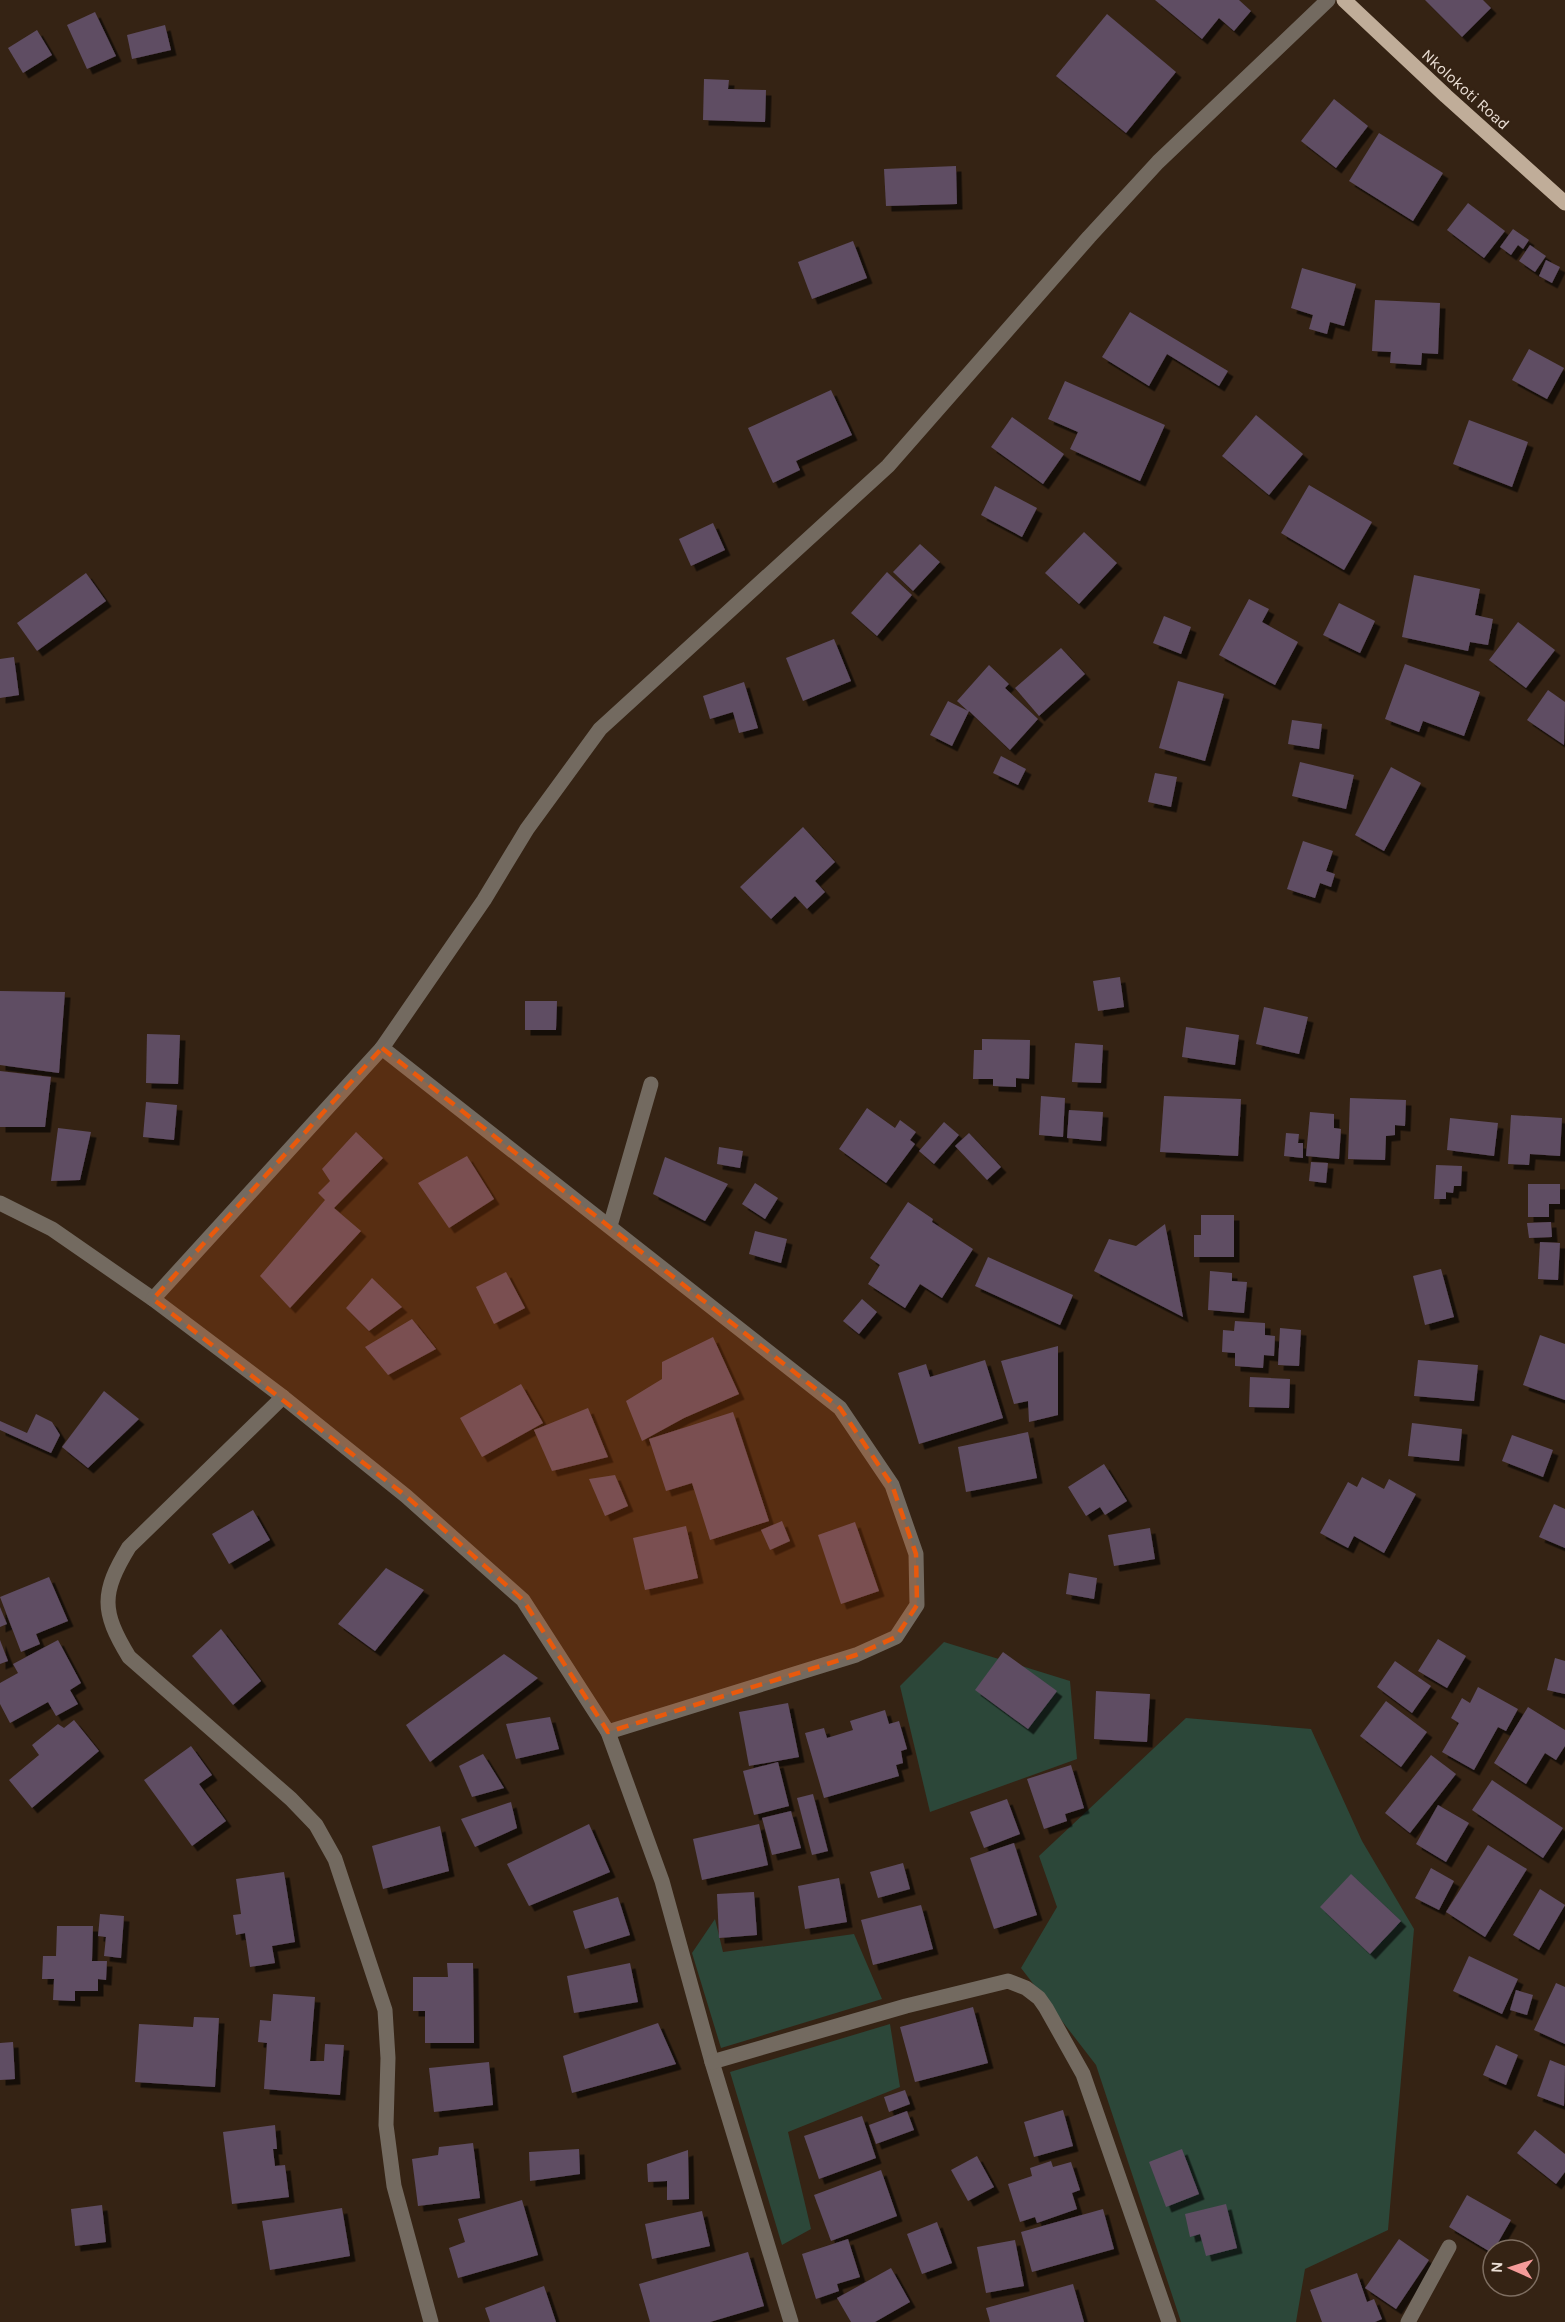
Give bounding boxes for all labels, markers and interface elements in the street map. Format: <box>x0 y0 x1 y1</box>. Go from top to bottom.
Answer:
street label: Nkolokoti Road <box>1418 45 1513 134</box>
north arrow <box>1481 2238 1541 2298</box>
text: N <box>1487 2261 1506 2273</box>

